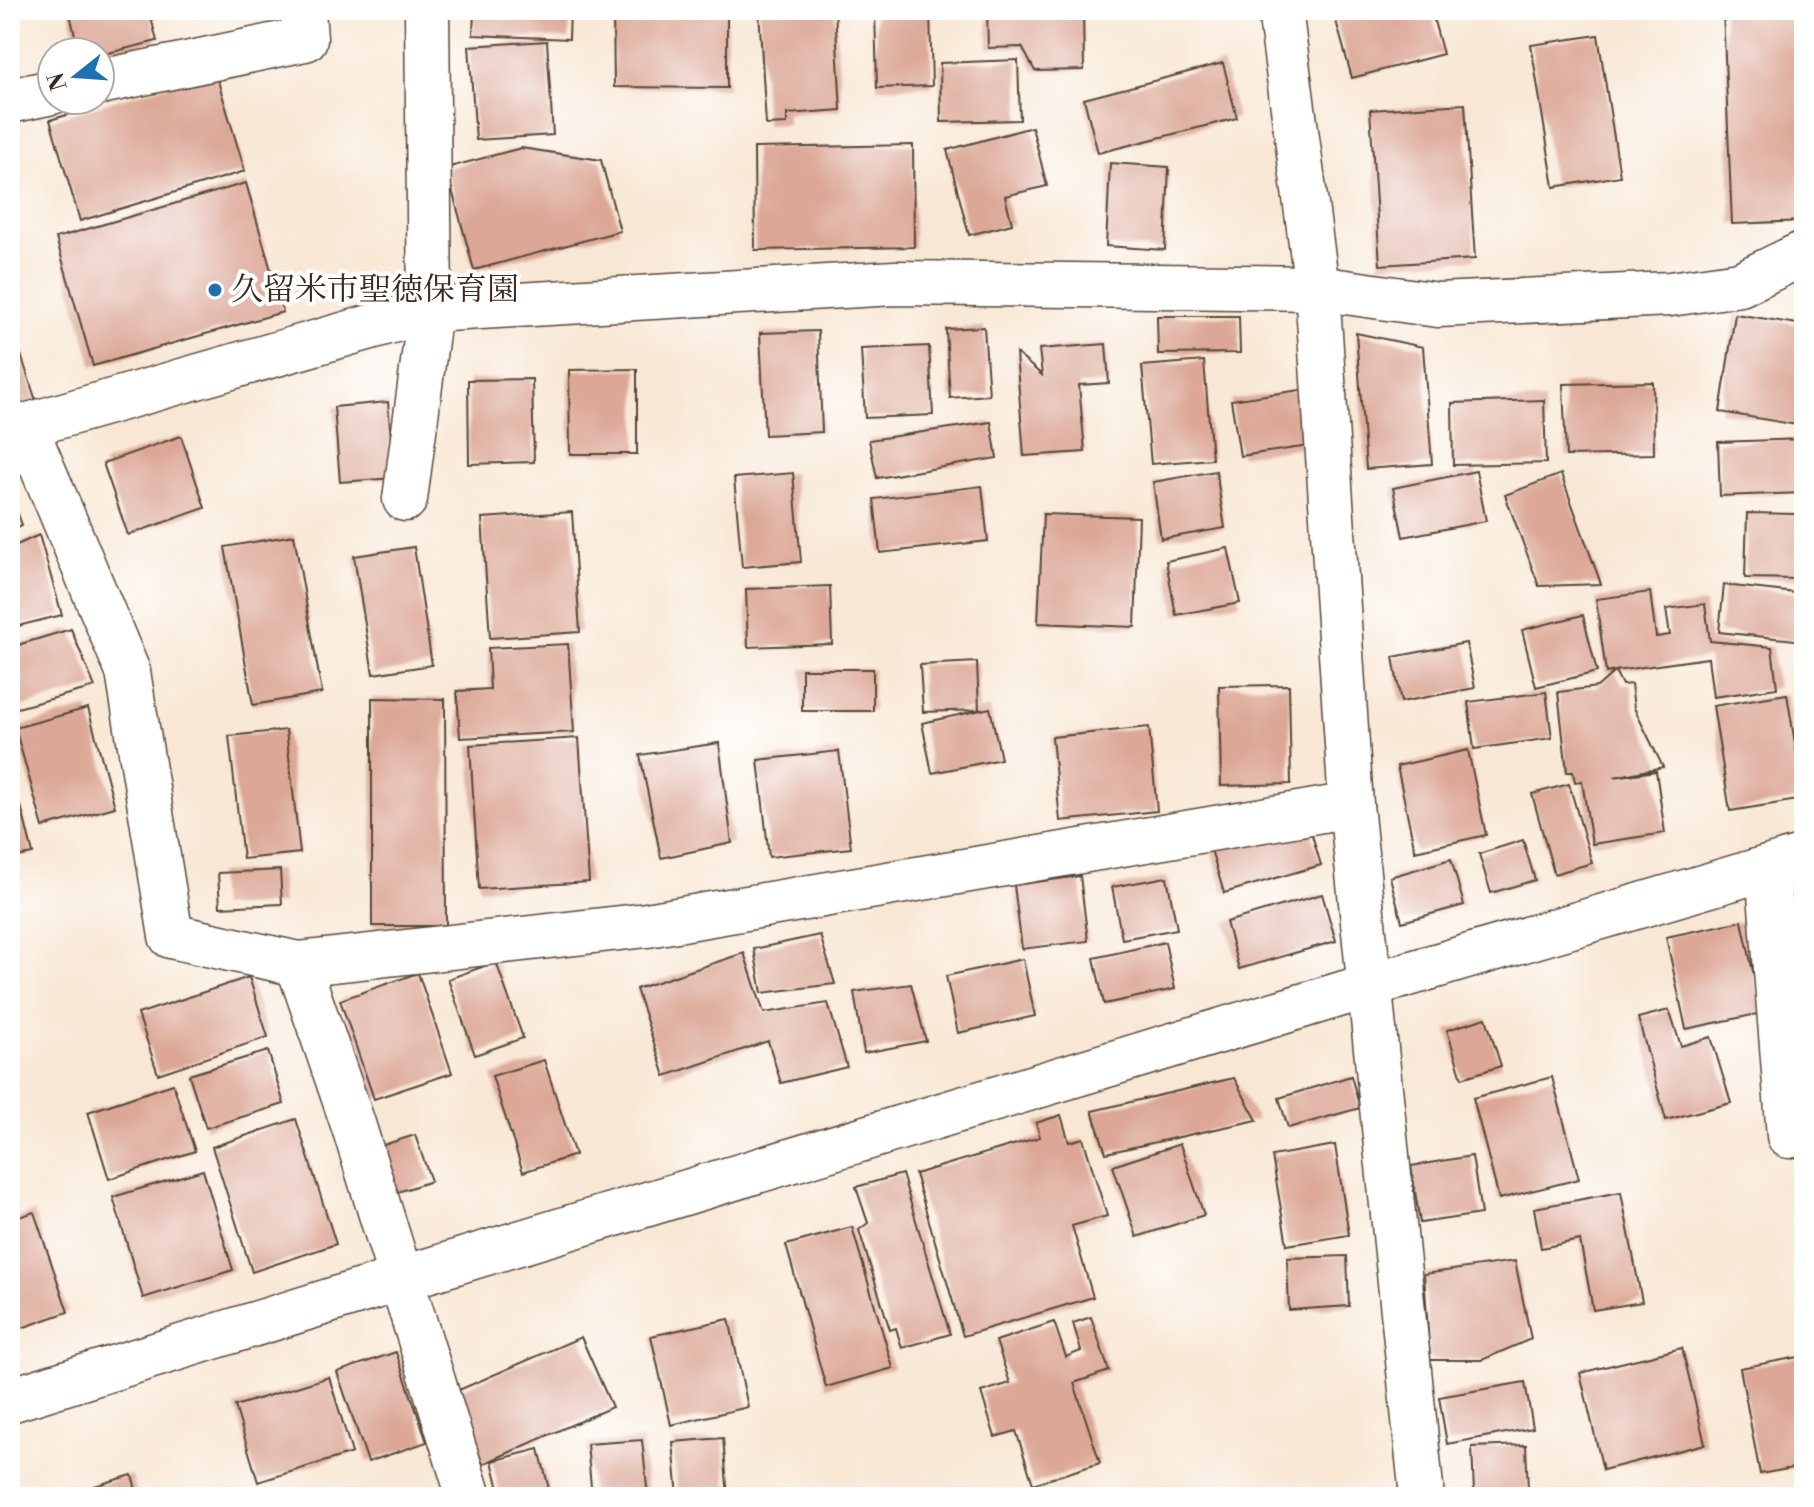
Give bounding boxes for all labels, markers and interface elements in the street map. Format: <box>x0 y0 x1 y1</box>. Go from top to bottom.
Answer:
north arrow <box>36 36 116 116</box>
text: N <box>43 69 74 94</box>
place label: 久留米市聖徳保育園 <box>231 270 519 310</box>
marker: 久留米市聖徳保育園 <box>206 281 224 299</box>

